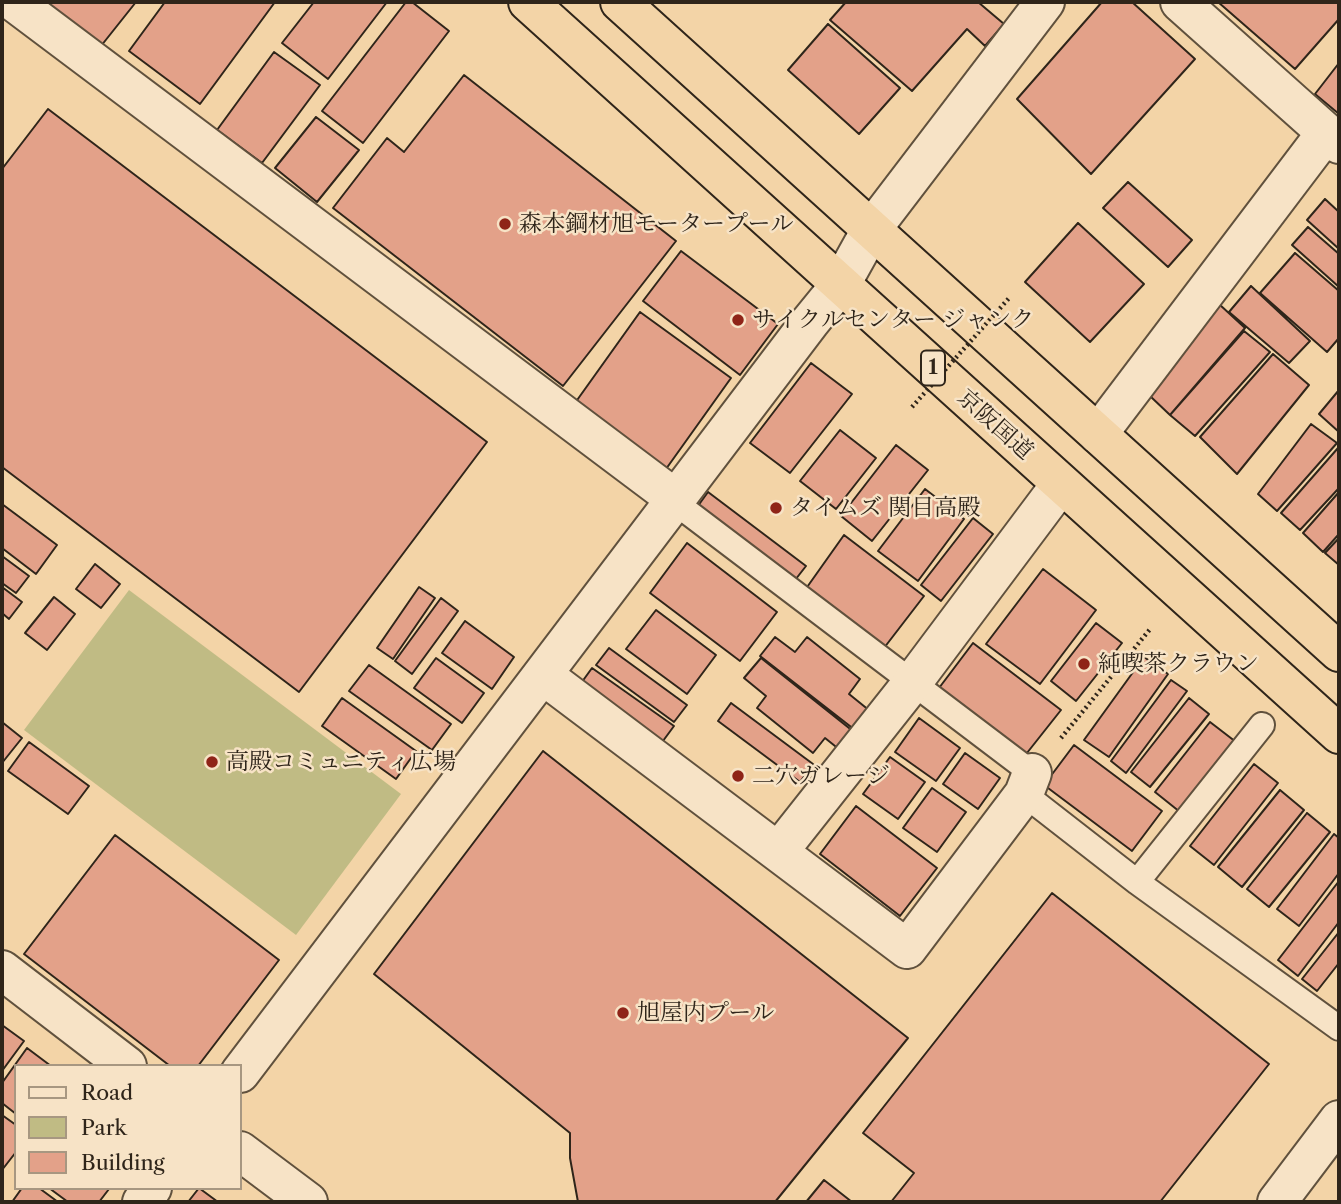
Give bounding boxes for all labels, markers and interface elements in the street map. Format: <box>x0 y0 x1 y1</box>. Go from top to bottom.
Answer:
place label: 森本鋼材旭モータープール <box>519 210 793 238</box>
marker: 森本鋼材旭モータープール <box>497 216 513 232</box>
place label: サイクルセンター ジャンク <box>752 306 1034 334</box>
marker: サイクルセンター ジャンク <box>730 312 746 328</box>
road number: 1 <box>921 350 945 386</box>
street label: 京阪国道 <box>952 384 1038 466</box>
place label: タイムズ 関目高殿 <box>790 494 980 522</box>
marker: タイムズ 関目高殿 <box>768 500 784 516</box>
place label: 純喫茶クラウン <box>1098 650 1259 678</box>
marker: 純喫茶クラウン <box>1076 656 1092 672</box>
place label: 高殿コミュニティ広場 <box>226 748 456 776</box>
marker: 高殿コミュニティ広場 <box>204 754 220 770</box>
place label: 二穴ガレージ <box>752 762 890 790</box>
marker: 二穴ガレージ <box>730 768 746 784</box>
place label: 旭屋内プール <box>637 999 774 1027</box>
marker: 旭屋内プール <box>615 1005 631 1021</box>
legend <box>14 1064 242 1190</box>
text: Road <box>81 1080 133 1105</box>
text: Park <box>81 1115 127 1140</box>
text: Building <box>81 1150 165 1175</box>

